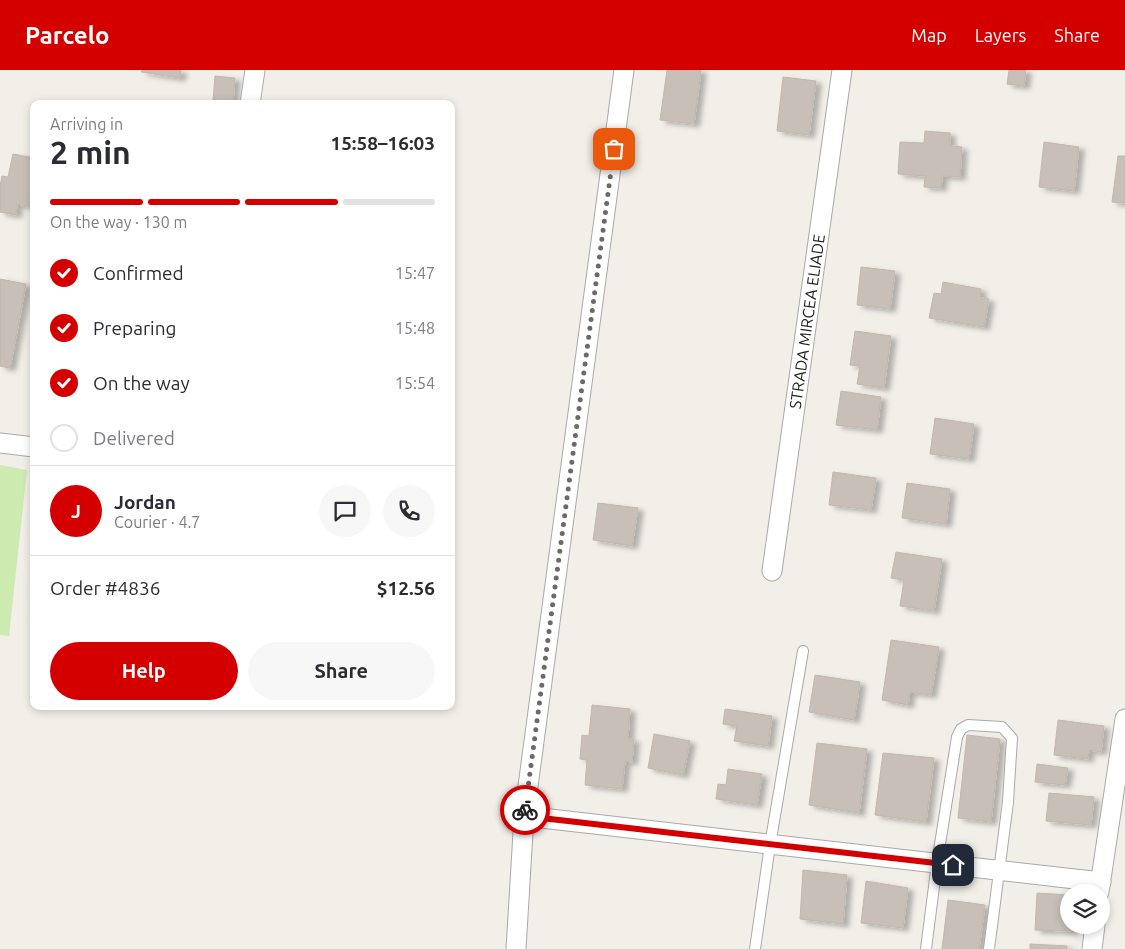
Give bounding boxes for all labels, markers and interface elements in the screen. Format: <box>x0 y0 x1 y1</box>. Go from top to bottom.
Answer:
text: Parcelo <box>25 22 109 49</box>
text: Map <box>911 25 947 45</box>
text: Layers <box>975 25 1026 45</box>
text: Share <box>1054 25 1100 45</box>
text: Arriving in <box>50 115 123 133</box>
pin <box>593 128 635 170</box>
text: 15:58–16:03 <box>330 132 435 154</box>
text: 2 min <box>50 134 131 170</box>
icon: bag <box>600 135 628 163</box>
text: On the way · 130 m <box>50 213 187 231</box>
street label: STRADA MIRCEA ELIADE <box>786 233 828 410</box>
icon: check <box>50 259 78 287</box>
text: Confirmed <box>93 262 184 284</box>
text: 15:47 <box>395 264 435 282</box>
icon: check <box>50 314 78 342</box>
text: Preparing <box>93 317 177 339</box>
text: 15:48 <box>395 319 435 337</box>
icon: check <box>50 369 78 397</box>
text: On the way <box>93 372 190 394</box>
text: 15:54 <box>395 374 435 392</box>
text: Delivered <box>93 427 175 449</box>
button: chat <box>319 485 371 537</box>
button: phone <box>383 485 435 537</box>
text: Jordan <box>114 491 176 513</box>
text: J <box>71 500 81 522</box>
text: Courier · 4.7 <box>114 513 200 531</box>
text: Order #4836 <box>50 577 160 599</box>
text: $12.56 <box>377 577 435 599</box>
button: Help <box>50 642 238 700</box>
button: Share <box>248 642 435 700</box>
courier <box>500 785 550 835</box>
icon: bike <box>511 796 539 824</box>
pin <box>932 844 974 886</box>
icon: home <box>939 851 967 879</box>
map controls <box>1060 884 1110 934</box>
button: layers <box>1060 884 1110 934</box>

